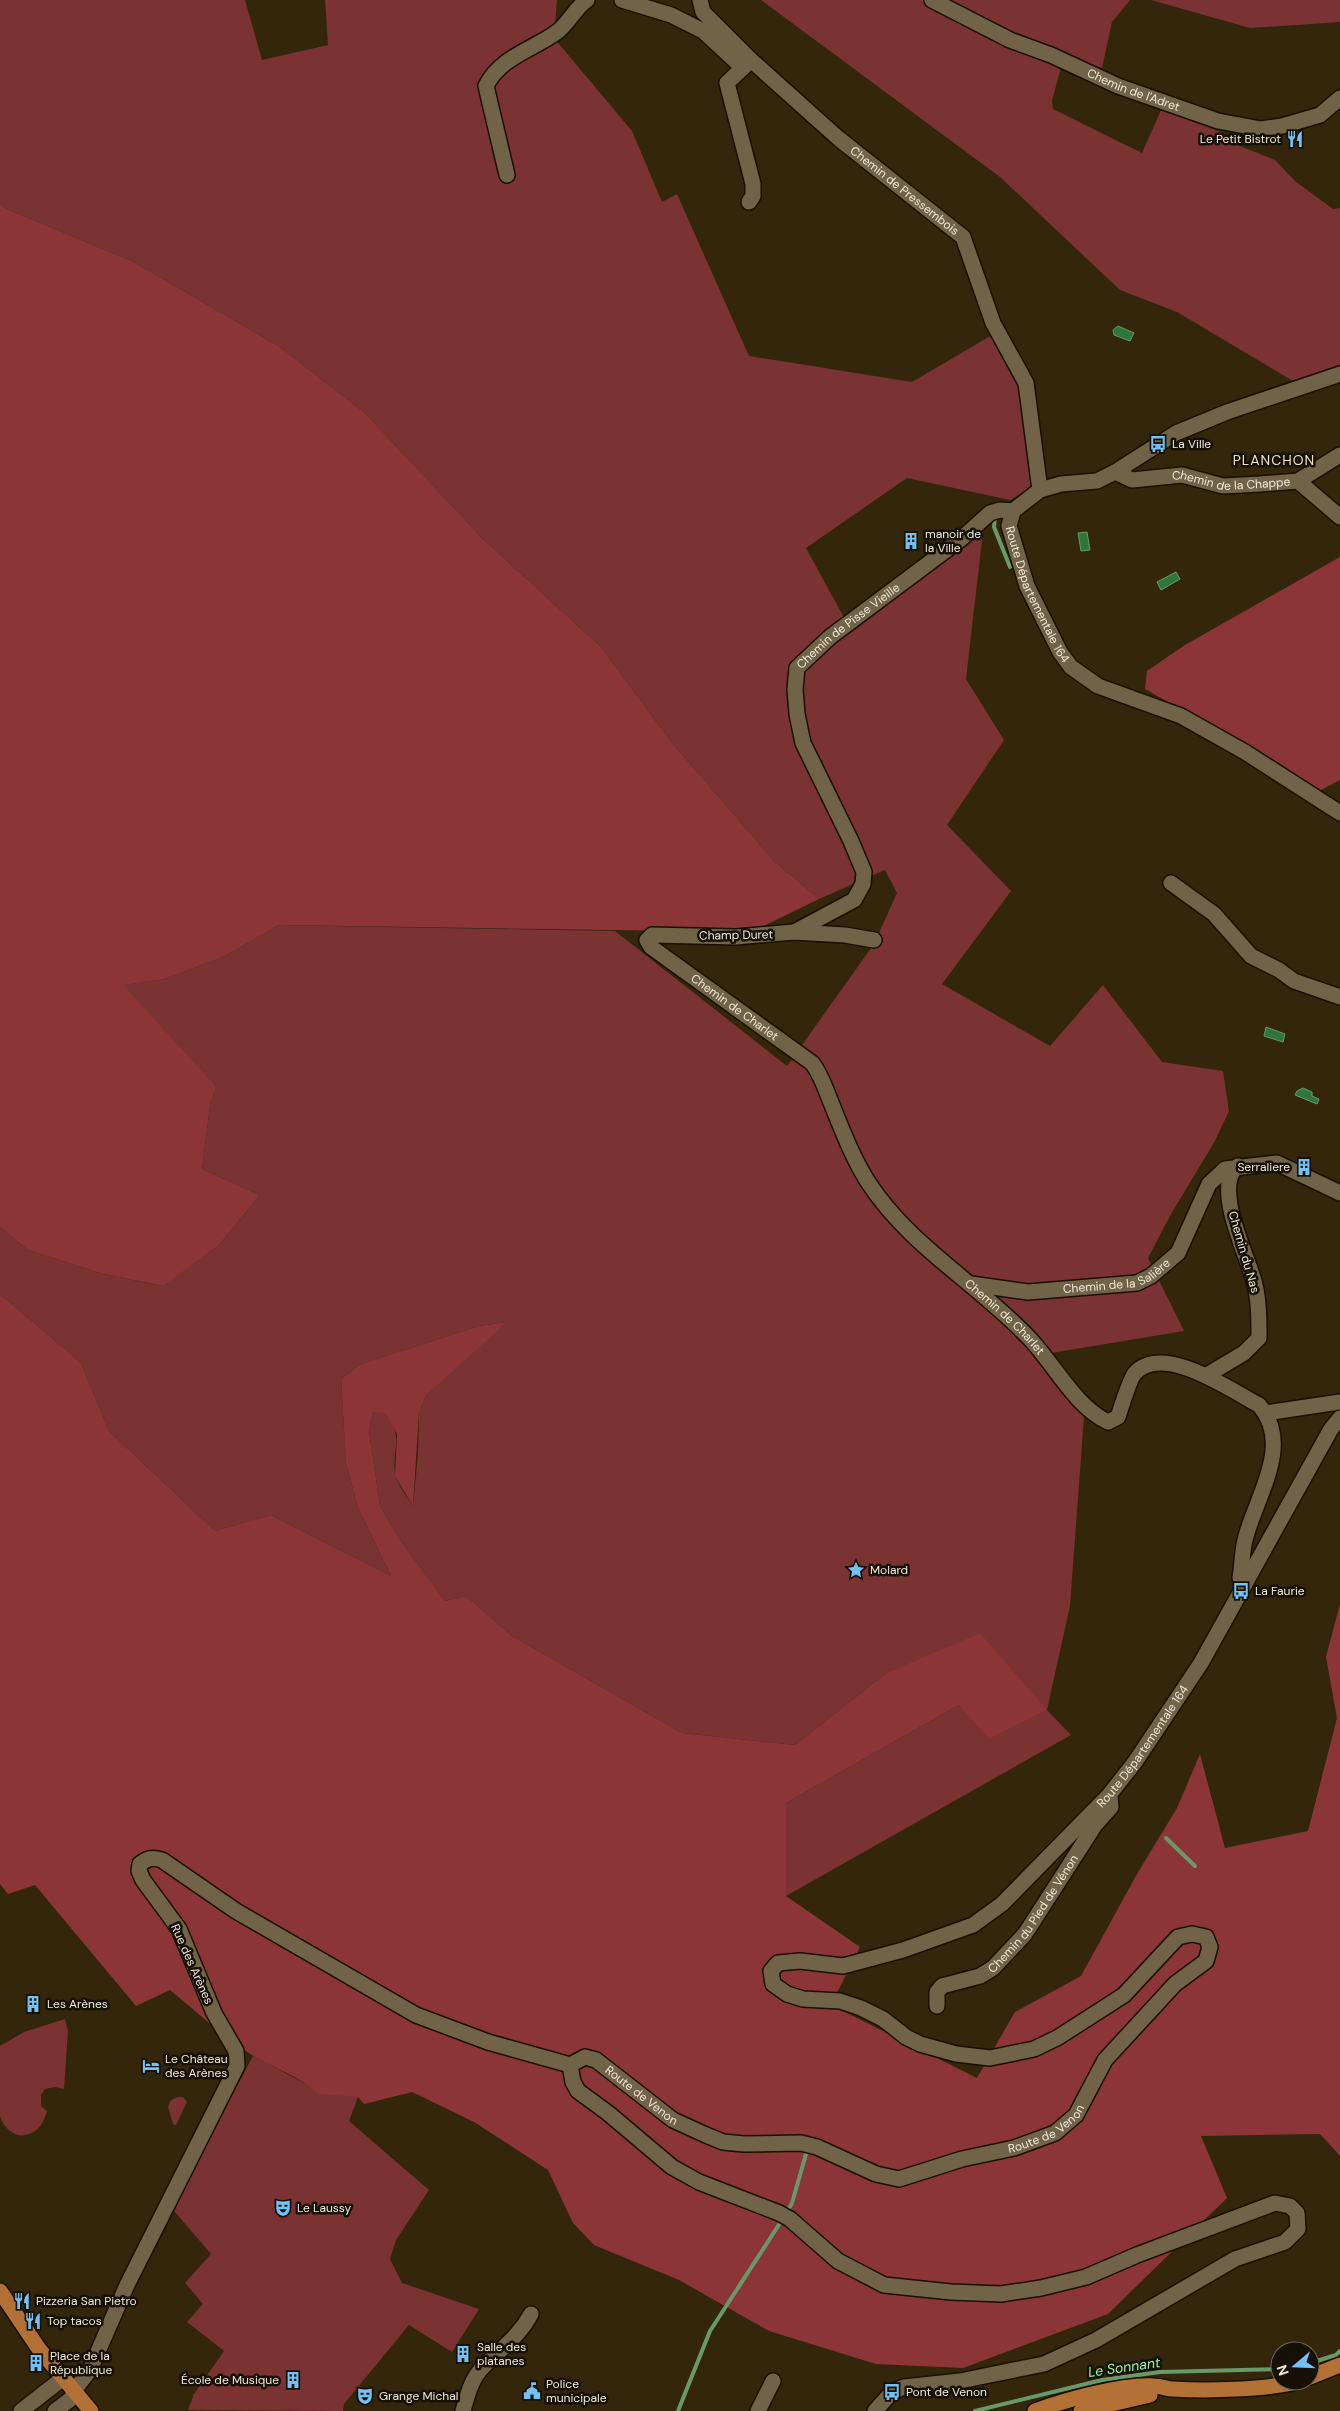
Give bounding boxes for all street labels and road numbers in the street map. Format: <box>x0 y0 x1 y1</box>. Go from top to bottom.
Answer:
street label: Chemin de l'Adret <box>1084 65 1182 115</box>
street label: Chemin de Pressembois <box>847 143 962 239</box>
street label: Chemin de la Chappe <box>1171 467 1291 494</box>
street label: Route Départementale 164 <box>1002 524 1073 666</box>
street label: Chemin de Pisse Vieille <box>793 579 903 672</box>
street label: Champ Duret <box>699 926 773 944</box>
street label: Chemin de Charlet <box>688 970 782 1044</box>
street label: Chemin du Nas <box>1225 1209 1263 1295</box>
street label: Chemin de la Salière <box>1062 1255 1174 1297</box>
street label: Chemin de Charlet <box>962 1276 1049 1358</box>
street label: Route Départementale 164 <box>1093 1682 1192 1811</box>
street label: Chemin du Pied de Vénon <box>984 1852 1082 1977</box>
street label: Rue des Arènes <box>167 1921 217 2007</box>
street label: Route de Venon <box>602 2062 680 2129</box>
street label: Route de Venon <box>1007 2102 1088 2157</box>

